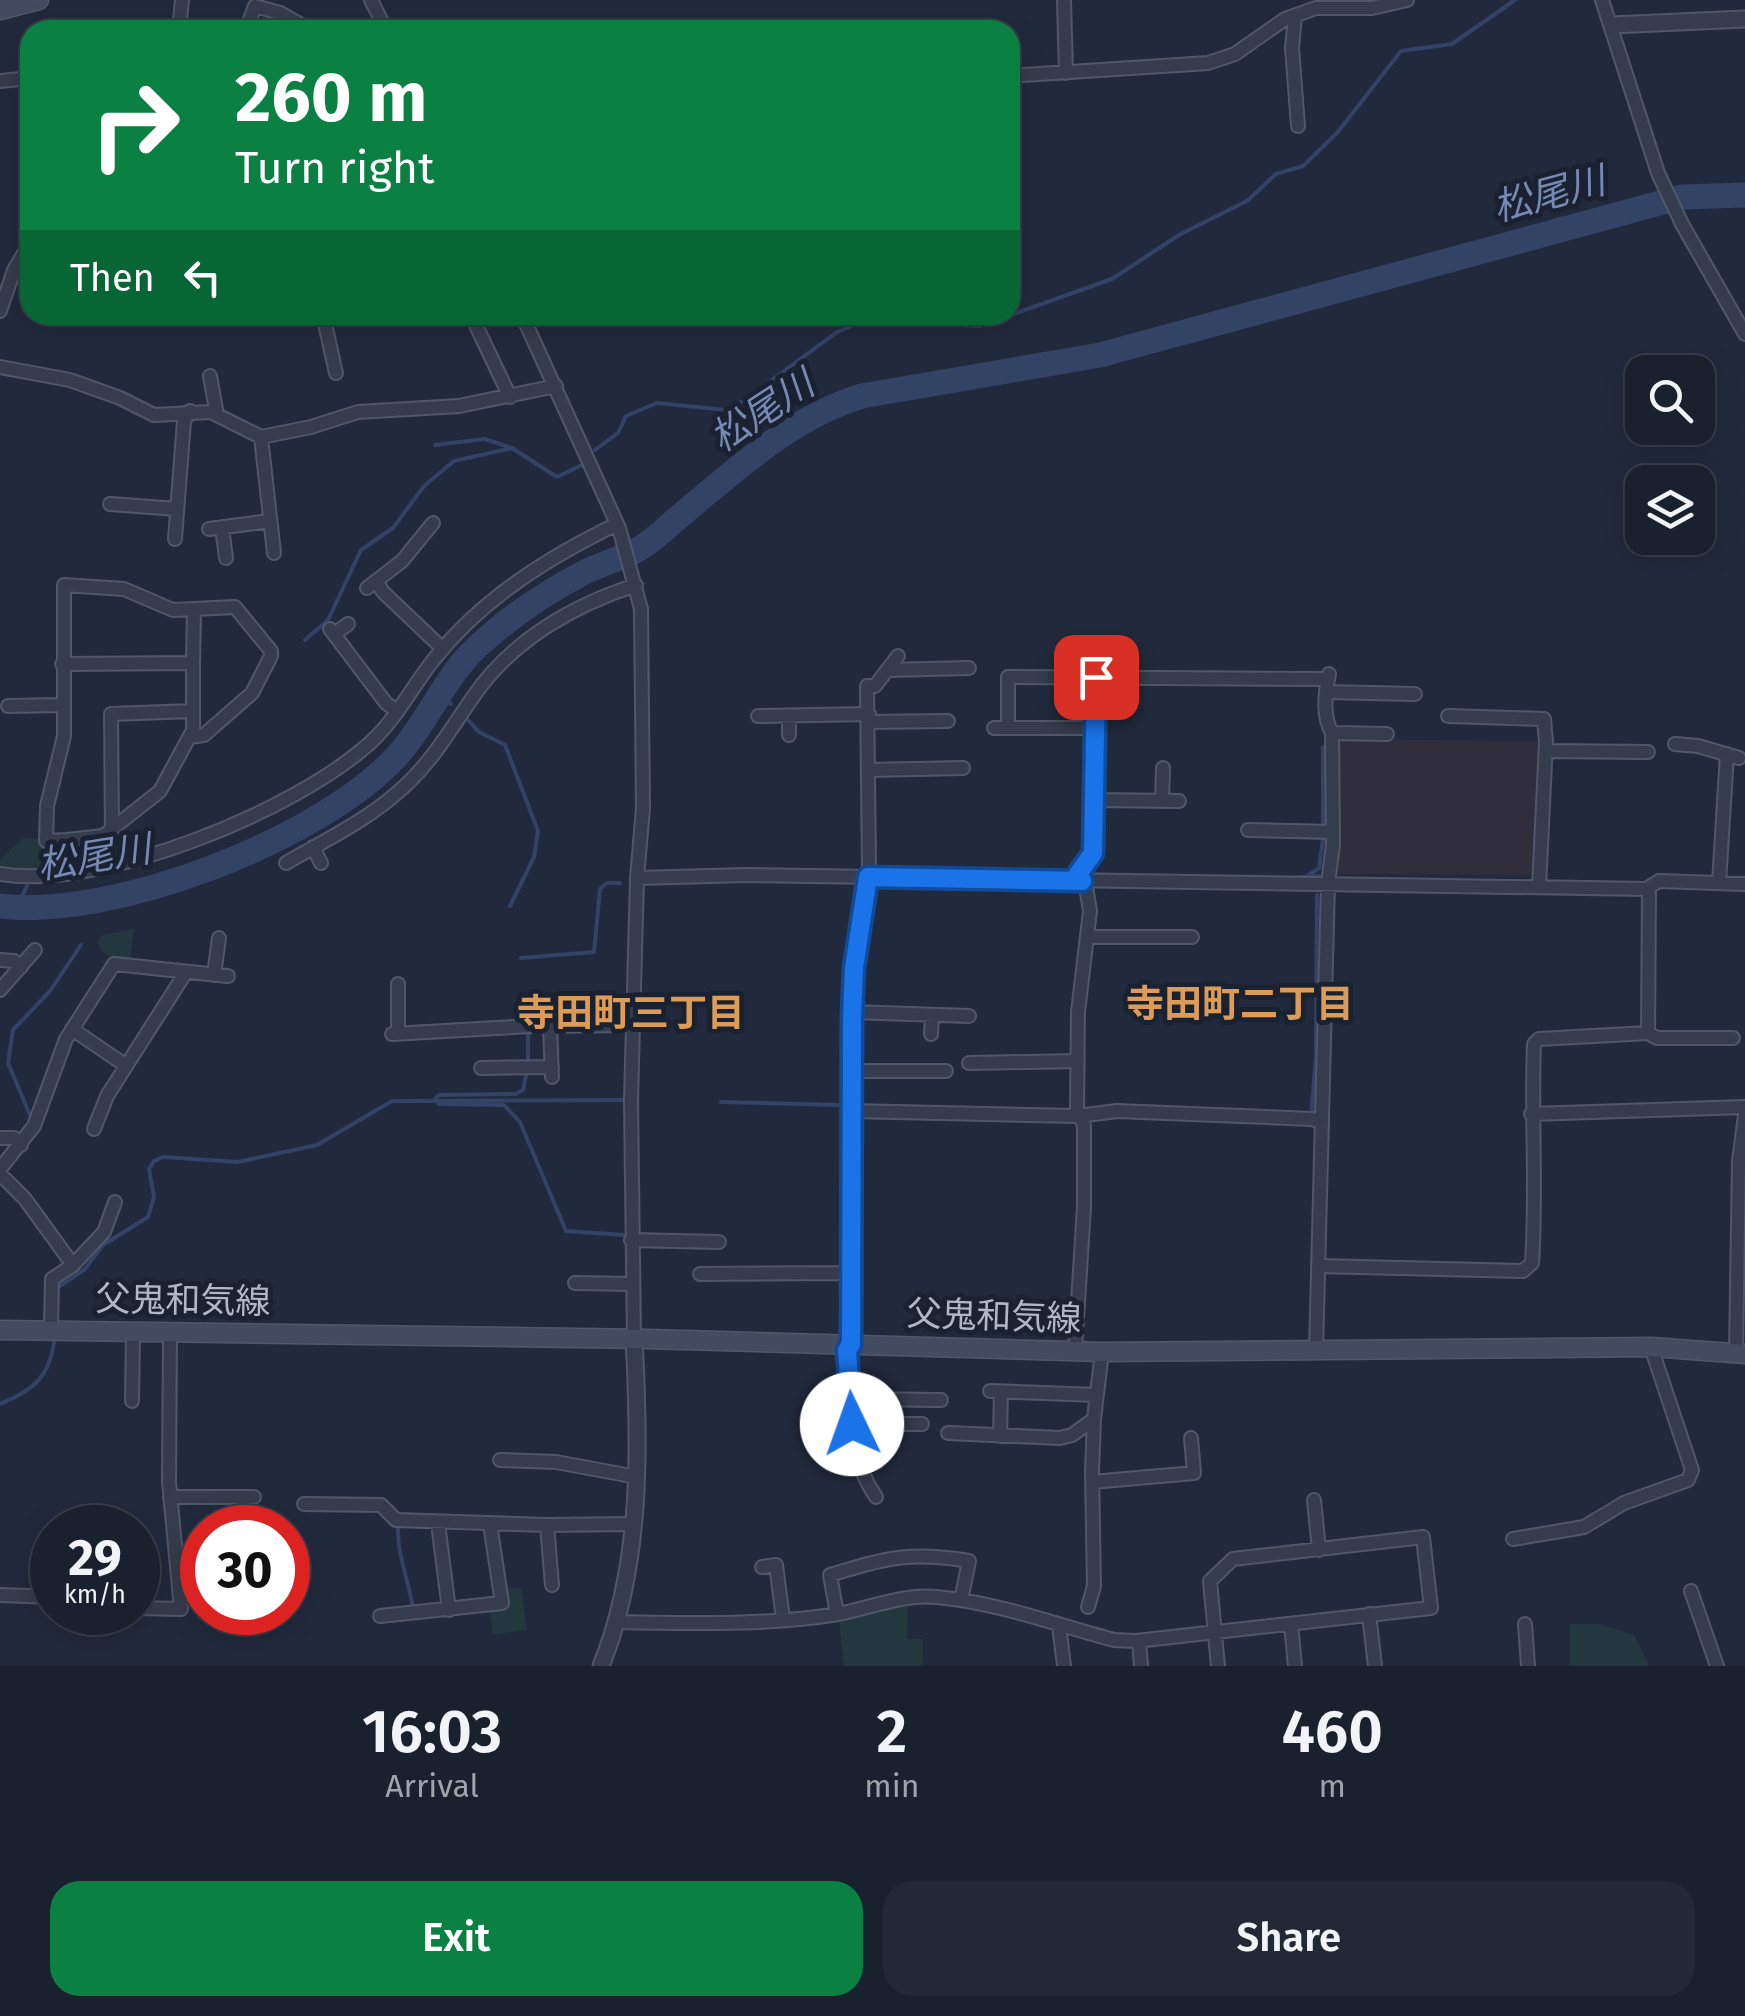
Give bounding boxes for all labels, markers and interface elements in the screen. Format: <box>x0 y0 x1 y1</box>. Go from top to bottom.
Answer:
text: 260 m <box>235 56 427 140</box>
icon: right <box>70 60 200 190</box>
text: Turn right <box>235 141 434 195</box>
water label: 松尾川 <box>1488 156 1614 231</box>
icon: left <box>175 250 230 305</box>
text: Then <box>70 255 155 301</box>
map controls <box>1625 355 1715 555</box>
button: search <box>1625 355 1715 445</box>
water label: 松尾川 <box>702 358 826 461</box>
button: layers <box>1625 465 1715 555</box>
pin <box>1054 635 1139 720</box>
icon: arrive <box>1069 650 1124 705</box>
water label: 松尾川 <box>34 825 158 889</box>
district label: 寺田町二丁目 <box>1126 981 1354 1027</box>
district label: 寺田町三丁目 <box>517 990 745 1036</box>
street label: 父鬼和気線 <box>95 1277 271 1323</box>
street label: 父鬼和気線 <box>906 1292 1082 1340</box>
position arrow <box>800 1372 904 1476</box>
speed limit sign: 30 <box>180 1505 310 1635</box>
text: 29 <box>68 1528 122 1588</box>
text: km/h <box>64 1580 126 1610</box>
text: 16:03 <box>362 1696 502 1768</box>
text: 2 <box>876 1696 907 1768</box>
text: 460 <box>1281 1696 1383 1768</box>
text: Arrival <box>385 1767 479 1805</box>
text: min <box>864 1767 919 1805</box>
text: m <box>1318 1767 1346 1805</box>
button: Exit <box>50 1881 863 1996</box>
button: Share <box>883 1881 1695 1996</box>

